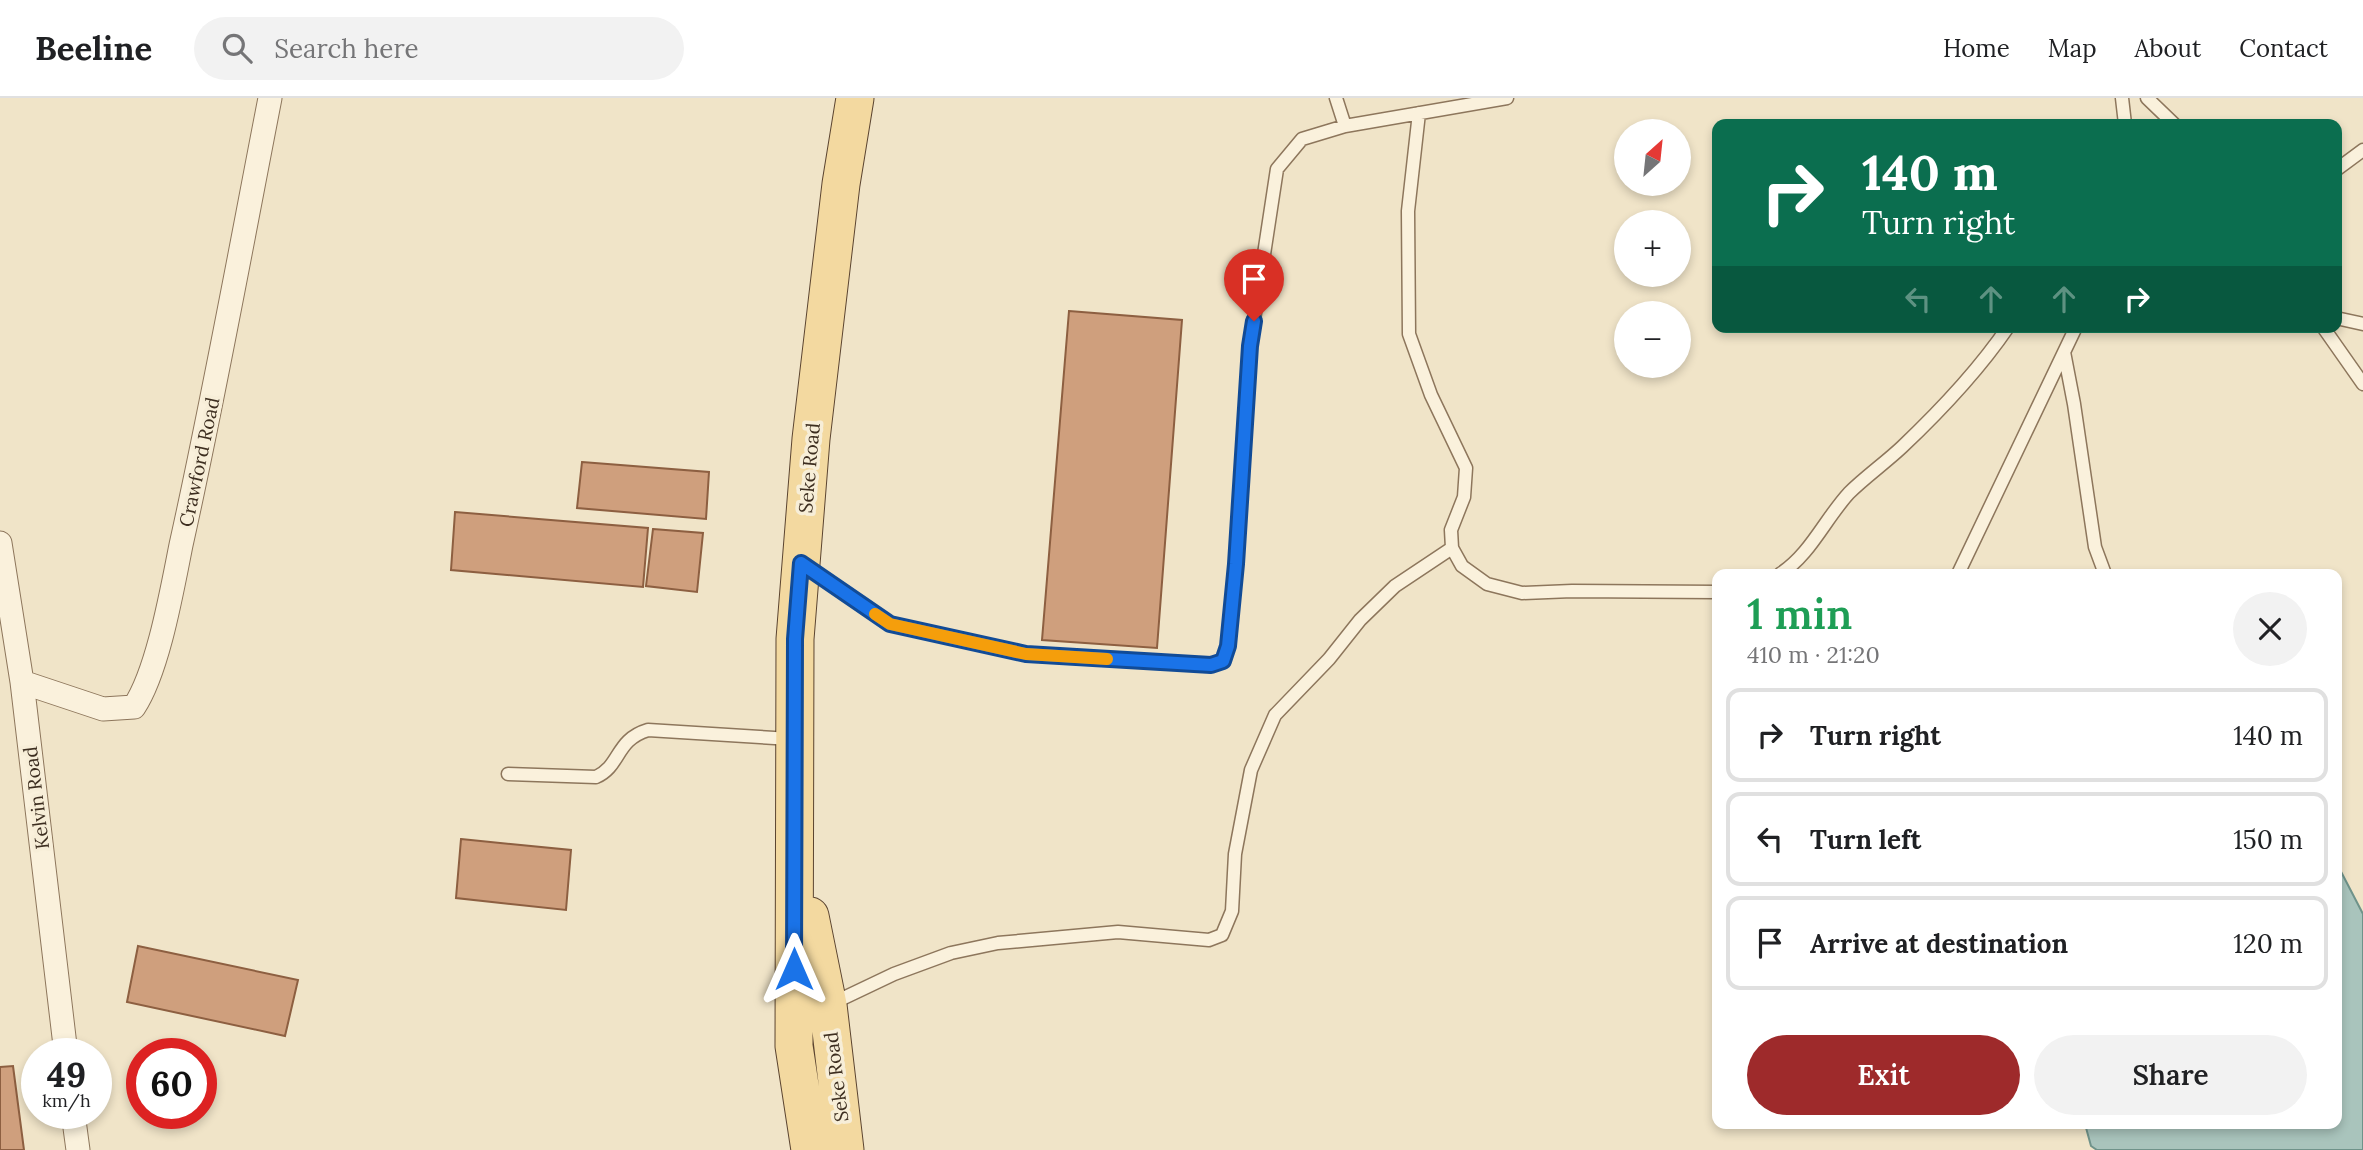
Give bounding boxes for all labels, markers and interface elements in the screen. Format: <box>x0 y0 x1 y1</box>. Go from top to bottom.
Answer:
search box <box>194 17 684 80</box>
text: Beeline <box>35 27 152 69</box>
icon: search <box>218 29 256 67</box>
text: Search here <box>274 32 419 65</box>
text: Home <box>1943 33 2010 64</box>
text: Map <box>2048 33 2097 64</box>
text: About <box>2135 33 2201 64</box>
text: Contact <box>2239 33 2328 64</box>
north arrow <box>1614 119 1690 196</box>
map controls <box>1614 119 1691 378</box>
text: 140 m <box>1862 141 1998 203</box>
icon: right <box>1747 147 1838 238</box>
text: Turn right <box>1862 202 2015 243</box>
button: + <box>1614 210 1691 287</box>
pin <box>1224 249 1284 321</box>
icon: arrive <box>1235 260 1273 298</box>
icon: left <box>1899 280 1937 318</box>
icon: ahead <box>1972 280 2010 318</box>
icon: ahead <box>2045 280 2083 318</box>
icon: right <box>2118 280 2156 318</box>
button: − <box>1614 301 1691 378</box>
street label: Crawford Road <box>174 395 224 529</box>
street label: Seke Road <box>793 422 825 514</box>
text: 1 min <box>1747 587 1852 641</box>
button: close <box>2233 592 2307 666</box>
text: 410 m · 21:20 <box>1747 640 1880 669</box>
icon: right <box>1751 716 1789 754</box>
text: Turn right <box>1810 719 1941 752</box>
text: 140 m <box>2233 719 2303 752</box>
street label: Kelvin Road <box>18 745 54 851</box>
icon: left <box>1751 820 1789 858</box>
text: Turn left <box>1810 823 1921 856</box>
text: 150 m <box>2233 823 2303 856</box>
icon: arrive <box>1751 924 1789 962</box>
text: Arrive at destination <box>1810 927 2068 960</box>
text: 120 m <box>2233 927 2303 960</box>
position arrow <box>757 932 831 1006</box>
street label: Seke Road <box>819 1031 853 1123</box>
button: Exit <box>1747 1035 2020 1115</box>
button: Share <box>2034 1035 2307 1115</box>
speed limit sign: 60 <box>126 1038 217 1129</box>
text: 49 <box>47 1052 86 1097</box>
text: km/h <box>42 1089 91 1112</box>

